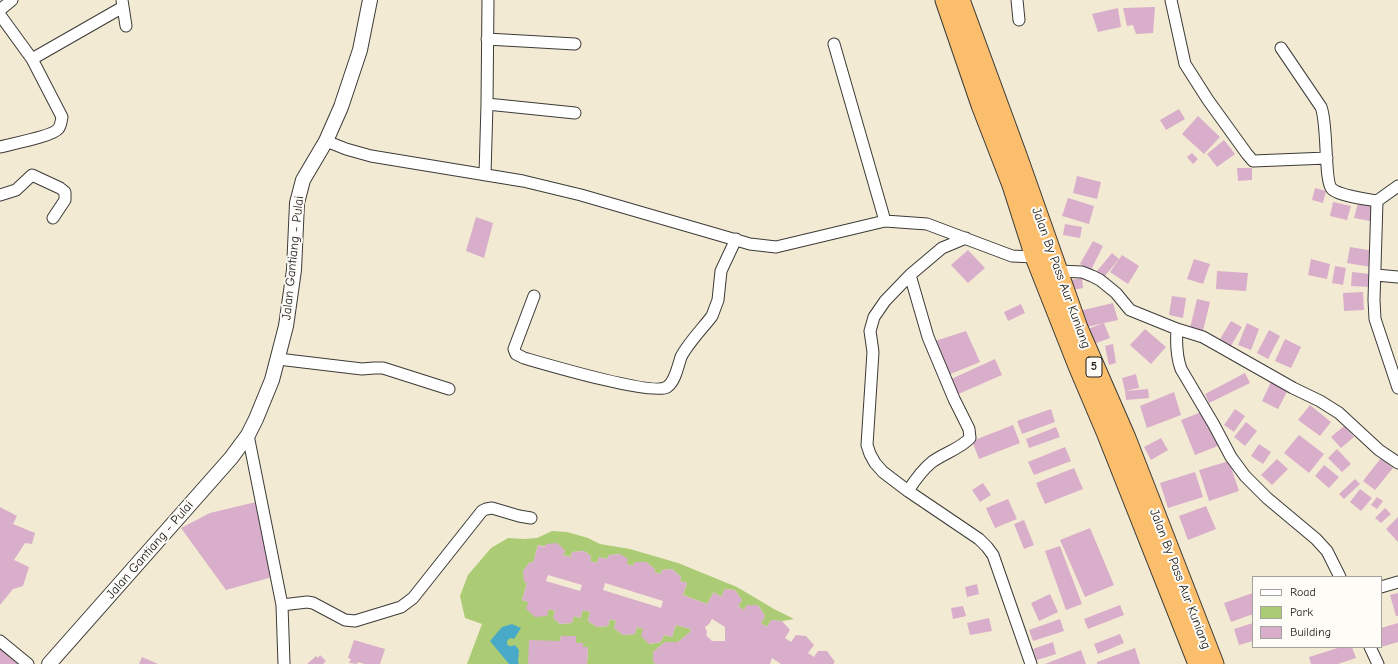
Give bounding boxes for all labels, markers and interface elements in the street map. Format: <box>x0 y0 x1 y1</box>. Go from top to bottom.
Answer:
street label: Jalan Gantiang - Pulai <box>279 195 307 321</box>
street label: Jalan By Pass Aur Kuniang <box>1028 205 1094 351</box>
road number: 5 <box>1086 357 1102 377</box>
street label: Jalan Gantiang - Pulai <box>103 498 197 602</box>
street label: Jalan By Pass Aur Kuniang <box>1146 507 1214 651</box>
legend <box>1252 576 1382 648</box>
text: Road <box>1290 585 1316 599</box>
text: Park <box>1290 605 1313 619</box>
text: Building <box>1290 625 1331 639</box>

